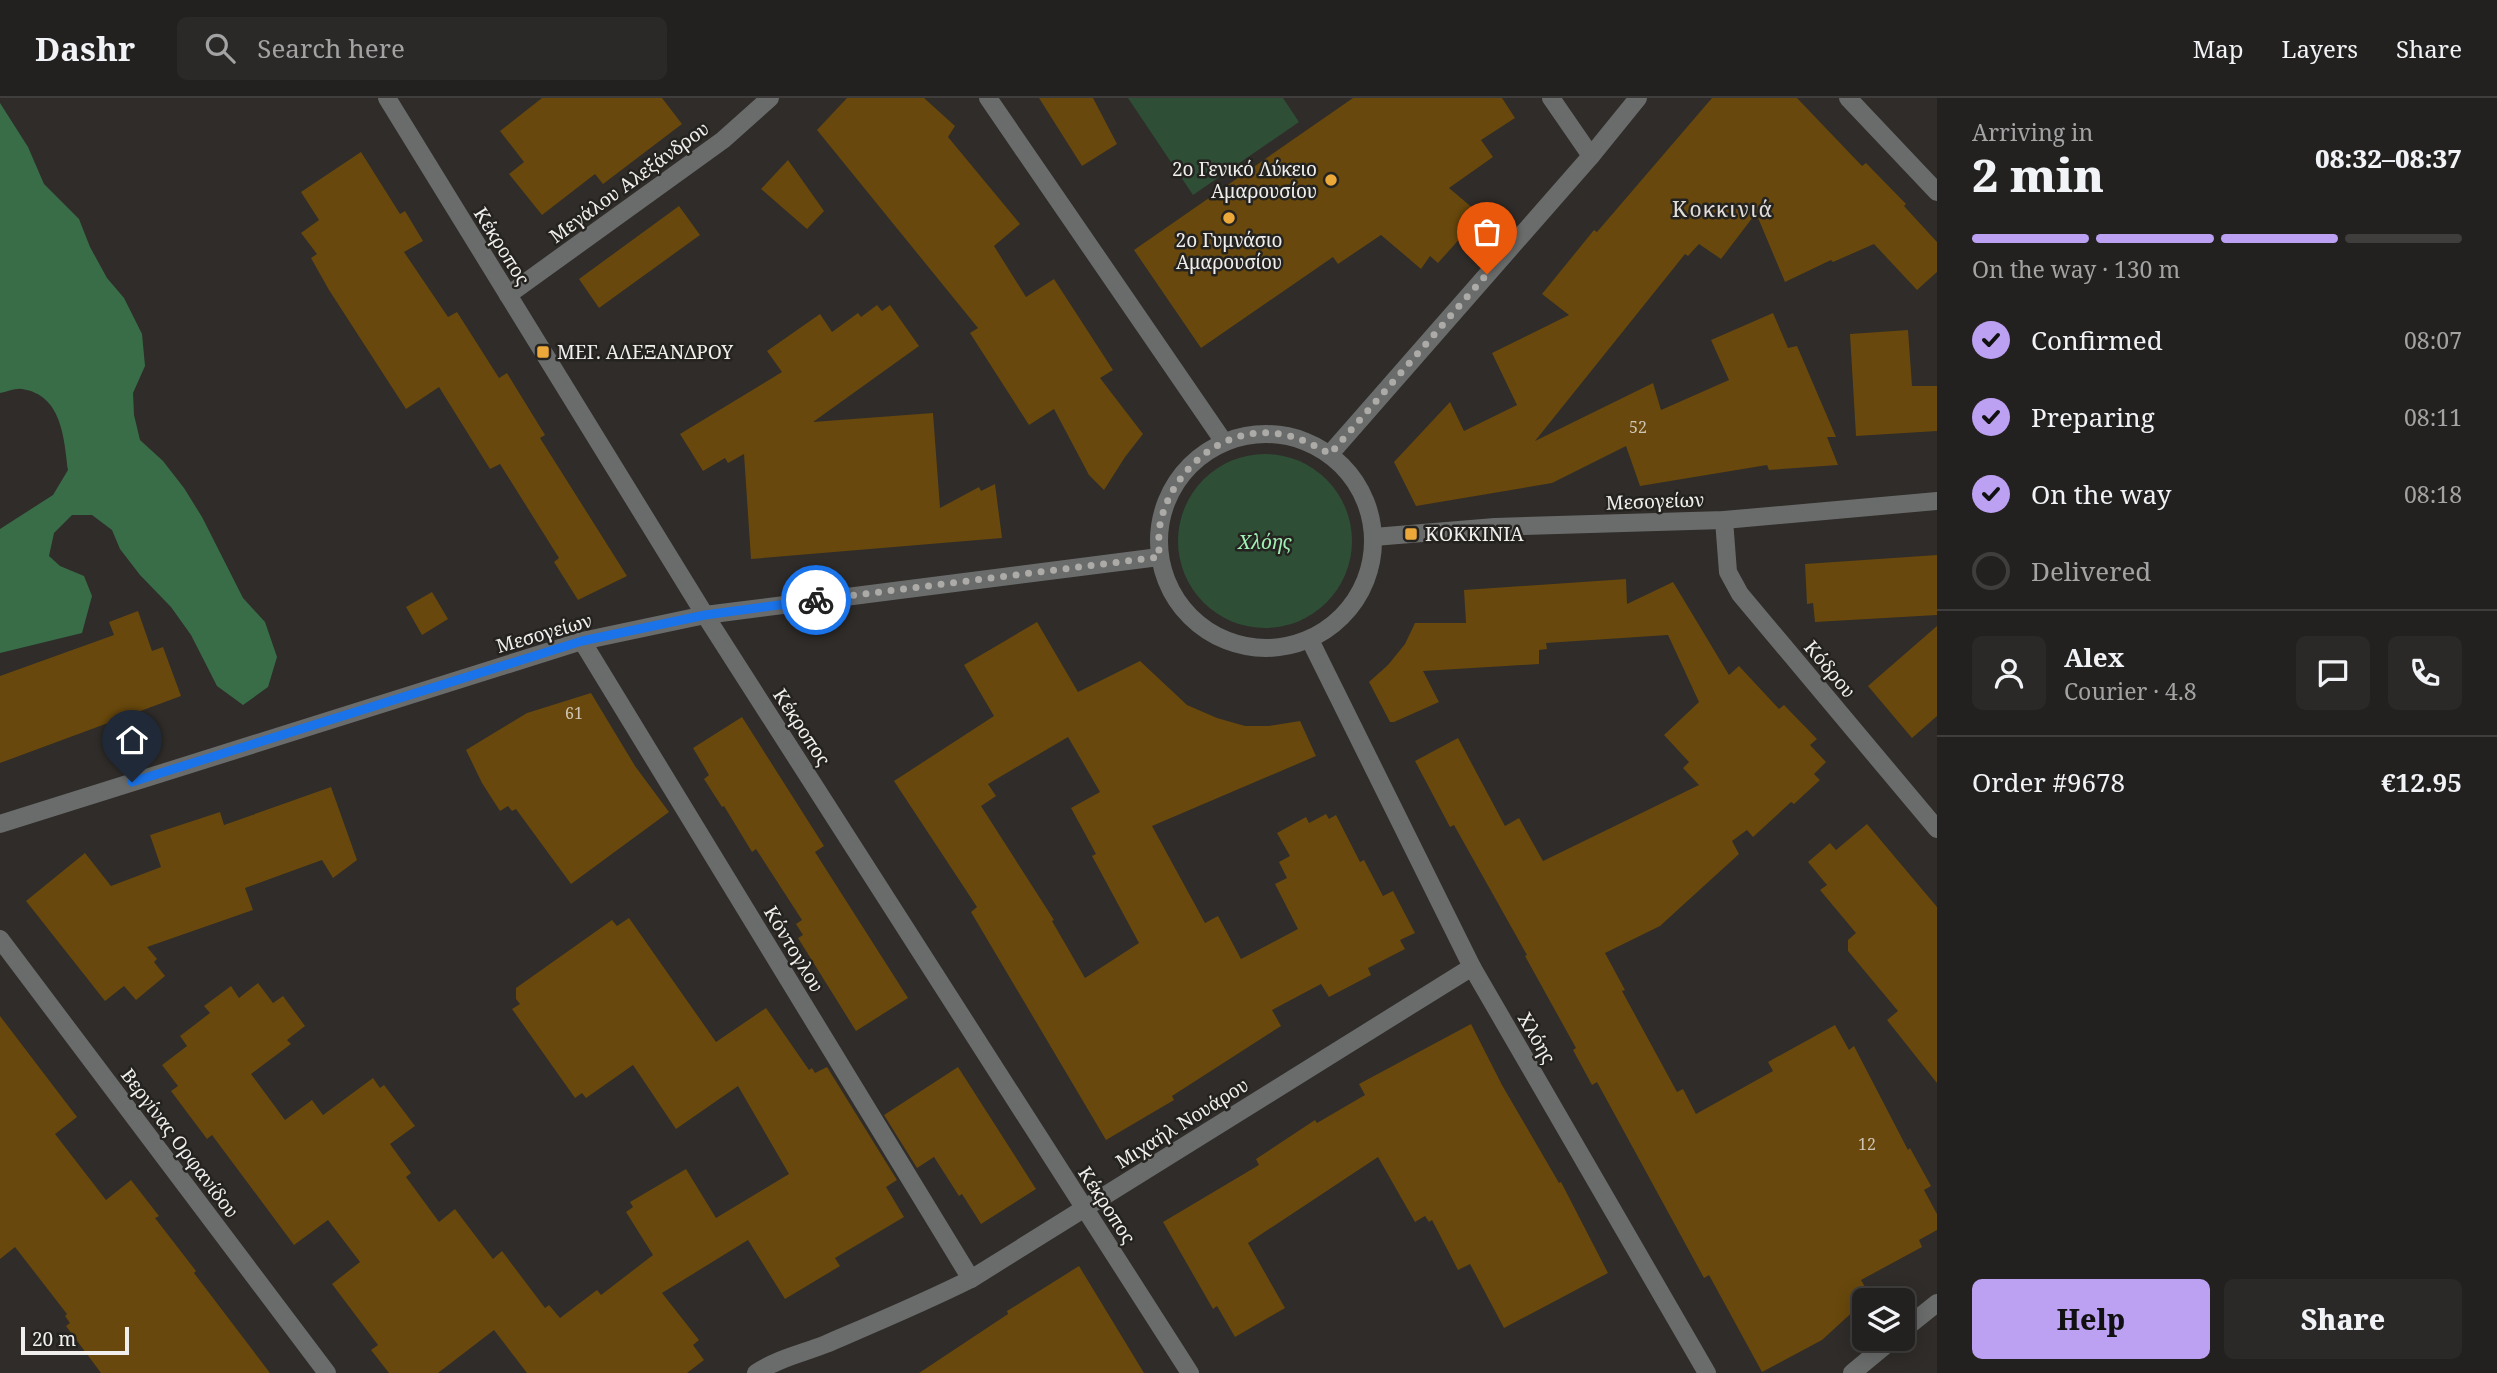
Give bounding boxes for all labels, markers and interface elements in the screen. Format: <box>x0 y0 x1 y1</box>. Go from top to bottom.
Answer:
search box <box>177 17 667 80</box>
text: Dashr <box>35 26 135 71</box>
icon: search <box>201 29 239 67</box>
text: Search here <box>257 30 405 66</box>
text: Map <box>2193 32 2244 65</box>
text: Layers <box>2282 32 2358 65</box>
text: Share <box>2396 32 2462 65</box>
street label: Μεγάλου Αλεξάνδρου <box>544 115 714 249</box>
text: Arriving in <box>1972 116 2093 148</box>
text: 08:32–08:37 <box>2315 140 2462 176</box>
text: 2 min <box>1972 143 2104 205</box>
place label: 2ο Γενικό Λύκειο Αμαρουσίου <box>1172 156 1317 204</box>
marker: 2ο Γενικό Λύκειο Αμαρουσίου <box>1323 172 1339 188</box>
district label: Κοκκινιά <box>1672 195 1774 223</box>
street label: Κέκροπος <box>468 202 536 290</box>
pin <box>1457 202 1517 274</box>
marker: 2ο Γυμνάσιο Αμαρουσίου <box>1221 210 1237 226</box>
icon: bag <box>1468 213 1506 251</box>
place label: 2ο Γυμνάσιο Αμαρουσίου <box>1176 227 1282 275</box>
text: On the way · 130 m <box>1972 253 2180 285</box>
icon: check <box>1972 321 2010 359</box>
text: Confirmed <box>2031 322 2163 358</box>
text: 08:07 <box>2404 324 2462 356</box>
place label: ΜΕΓ. ΑΛΕΞΑΝΔΡΟΥ <box>557 339 733 365</box>
marker: ΜΕΓ. ΑΛΕΞΑΝΔΡΟΥ <box>535 344 551 360</box>
icon: check <box>1972 398 2010 436</box>
text: Preparing <box>2031 399 2155 435</box>
text: 08:11 <box>2404 401 2462 433</box>
house number: 52 <box>1629 416 1647 438</box>
icon: check <box>1972 475 2010 513</box>
text: On the way <box>2031 476 2171 512</box>
text: 08:18 <box>2404 478 2462 510</box>
street label: Μεσογείων <box>1605 486 1705 516</box>
place label: ΚΟΚΚΙΝΙΑ <box>1425 521 1524 547</box>
marker: ΚΟΚΚΙΝΙΑ <box>1403 526 1419 542</box>
park label: Χλόης <box>1237 529 1292 555</box>
text: Delivered <box>2031 553 2151 589</box>
courier <box>781 565 851 635</box>
icon: bike <box>797 581 835 619</box>
street label: Μεσογείων <box>493 607 595 659</box>
street label: Κόδρου <box>1798 635 1862 703</box>
button: person <box>1972 636 2046 710</box>
button: chat <box>2296 636 2370 710</box>
button: phone <box>2388 636 2462 710</box>
text: Alex <box>2064 639 2124 675</box>
text: Courier · 4.8 <box>2064 675 2197 707</box>
street label: Κέκροπος <box>767 683 837 771</box>
house number: 61 <box>565 702 583 724</box>
pin <box>102 710 162 782</box>
icon: home <box>113 721 151 759</box>
text: Order #9678 <box>1972 764 2125 800</box>
text: €12.95 <box>2381 764 2462 800</box>
street label: Κόντογλου <box>758 901 830 997</box>
street label: Χλόης <box>1512 1008 1562 1068</box>
street label: Βεργίνας Ορφανίδου <box>115 1063 245 1223</box>
street label: Μιχαήλ Νουάρου <box>1111 1072 1253 1174</box>
house number: 12 <box>1858 1133 1876 1155</box>
street label: Κέκροπος <box>1072 1161 1142 1249</box>
button: Help <box>1972 1279 2210 1359</box>
button: Share <box>2224 1279 2462 1359</box>
map controls <box>1852 1288 1915 1351</box>
button: layers <box>1852 1288 1915 1351</box>
scale bar <box>21 1324 130 1356</box>
text: 20 m <box>32 1326 76 1352</box>

